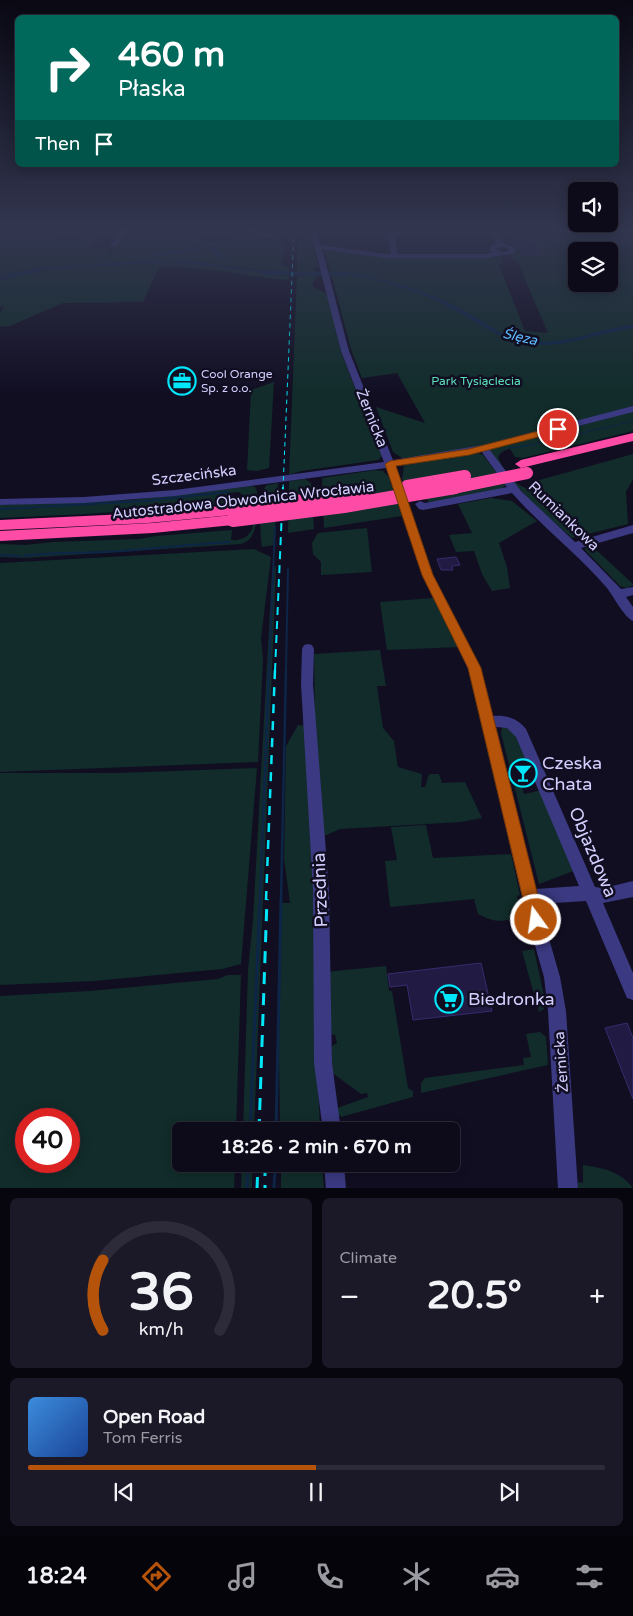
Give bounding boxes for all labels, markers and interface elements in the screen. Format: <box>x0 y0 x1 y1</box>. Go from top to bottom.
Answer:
text: 460 m <box>118 34 225 76</box>
icon: right <box>35 35 100 100</box>
text: Płaska <box>118 76 186 102</box>
icon: arrive <box>90 130 118 158</box>
text: Then <box>35 133 80 155</box>
map controls <box>568 182 618 292</box>
button: sound <box>568 182 618 232</box>
button: layers <box>568 242 618 292</box>
water label: Ślęza <box>501 325 540 349</box>
office icon: Cool Orange Sp. z o.o. <box>167 366 197 396</box>
place label: Cool Orange Sp. z o.o. <box>201 367 273 395</box>
park label: Park Tysiąclecia <box>431 374 521 388</box>
street label: Żernicka <box>352 386 392 450</box>
pin <box>537 408 579 450</box>
icon: arrive <box>544 415 572 443</box>
street label: Szczecińska <box>151 461 237 489</box>
street label: Autostradowa Obwodnica Wrocławia <box>111 477 375 523</box>
street label: Rumiankowa <box>525 478 603 554</box>
place label: Czeska Chata <box>542 752 602 795</box>
bar icon: Czeska Chata <box>508 758 538 788</box>
street label: Objazdowa <box>564 804 622 900</box>
street label: Przednia <box>308 852 332 928</box>
position arrow <box>509 893 561 945</box>
supermarket icon: Biedronka <box>434 984 464 1014</box>
place label: Biedronka <box>468 988 555 1010</box>
street label: Żernicka <box>550 1031 572 1093</box>
speed limit sign: 40 <box>15 1108 80 1173</box>
text: 18:26 · 2 min · 670 m <box>220 1136 412 1158</box>
text: Climate <box>340 1248 397 1268</box>
text: 36 <box>128 1261 193 1324</box>
text: 20.5° <box>427 1273 522 1319</box>
text: − <box>340 1280 359 1314</box>
text: + <box>589 1280 605 1314</box>
text: km/h <box>138 1319 183 1340</box>
text: Open Road <box>103 1406 205 1428</box>
text: Tom Ferris <box>103 1428 182 1448</box>
icon: previous <box>110 1478 138 1506</box>
icon: pause <box>302 1478 330 1506</box>
icon: next <box>495 1478 523 1506</box>
icon: directions <box>139 1559 174 1594</box>
icon: music <box>225 1559 260 1594</box>
icon: phone <box>312 1559 347 1594</box>
icon: climate <box>399 1559 434 1594</box>
icon: car <box>485 1559 520 1594</box>
icon: filters <box>572 1559 607 1594</box>
text: 18:24 <box>26 1563 87 1589</box>

